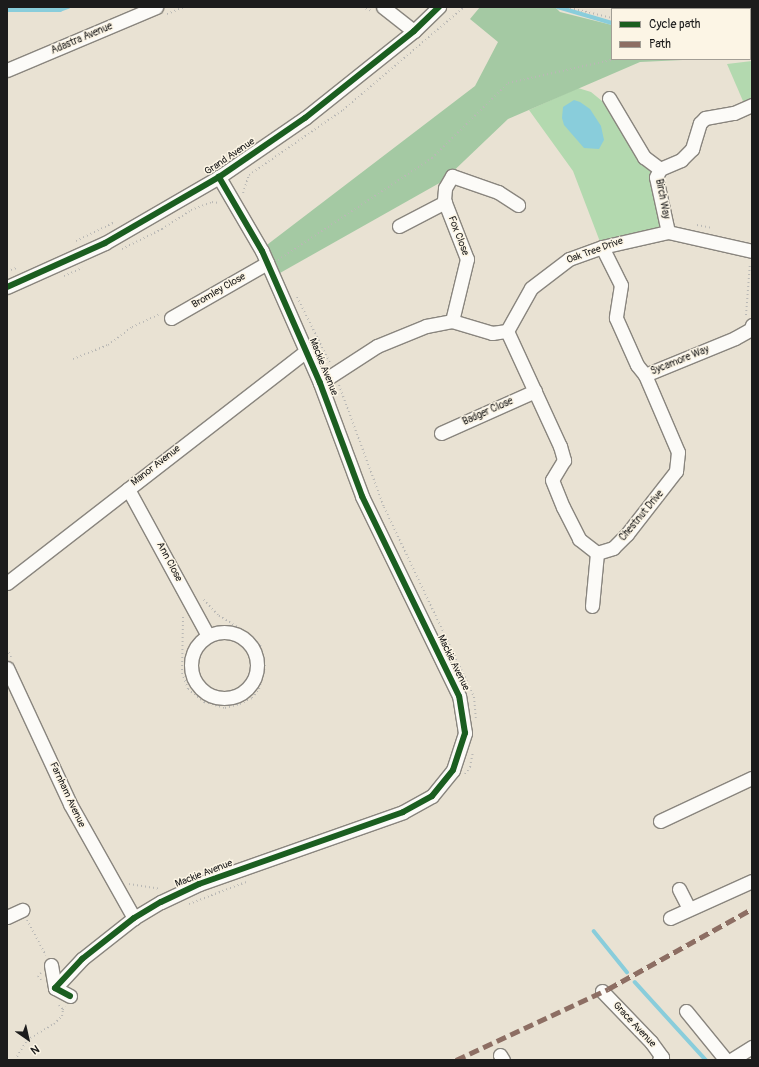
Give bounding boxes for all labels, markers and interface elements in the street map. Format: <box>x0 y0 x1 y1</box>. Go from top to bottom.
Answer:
legend <box>611 8 751 60</box>
text: Cycle path <box>649 17 700 32</box>
street label: Adastra Avenue <box>49 21 115 57</box>
text: Path <box>649 37 671 52</box>
street label: Grand Avenue <box>203 136 257 178</box>
street label: Birch Way <box>652 178 672 220</box>
street label: Fox Close <box>445 215 471 257</box>
street label: Oak Tree Drive <box>565 235 625 267</box>
street label: Bromley Close <box>190 271 248 311</box>
street label: Mackie Avenue <box>306 337 340 397</box>
street label: Sycamore Way <box>649 344 711 378</box>
street label: Badger Close <box>461 396 515 428</box>
street label: Manor Avenue <box>129 443 183 489</box>
street label: Chestnut Drive <box>617 488 667 544</box>
street label: Ann Close <box>154 540 184 584</box>
street label: Mackie Avenue <box>434 633 472 693</box>
street label: Farnham Avenue <box>47 761 87 829</box>
street label: Mackie Avenue <box>174 858 234 890</box>
street label: Grace Avenue <box>610 1000 658 1050</box>
north arrow <box>8 1019 48 1059</box>
text: N <box>28 1042 42 1057</box>

